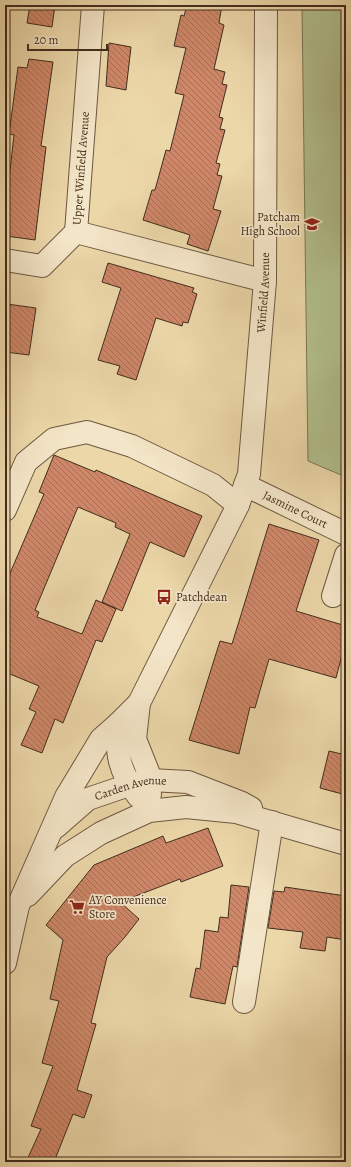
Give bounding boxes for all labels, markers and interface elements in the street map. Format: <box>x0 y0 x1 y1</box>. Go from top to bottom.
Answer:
scale bar <box>28 26 107 52</box>
text: 20 m <box>34 32 58 48</box>
street label: Upper Winfield Avenue <box>69 111 93 225</box>
place label: Patcham High School <box>240 209 300 239</box>
school or university icon: Patcham High School <box>303 215 321 233</box>
street label: Winfield Avenue <box>253 252 273 334</box>
street label: Jasmine Court <box>260 487 330 532</box>
bus stop icon: Patchdean <box>155 588 173 606</box>
place label: Patchdean <box>176 589 228 605</box>
street label: Carden Avenue <box>92 772 167 804</box>
place label: AY Convenience Store <box>88 892 167 922</box>
supermarket icon: AY Convenience Store <box>68 898 86 916</box>

